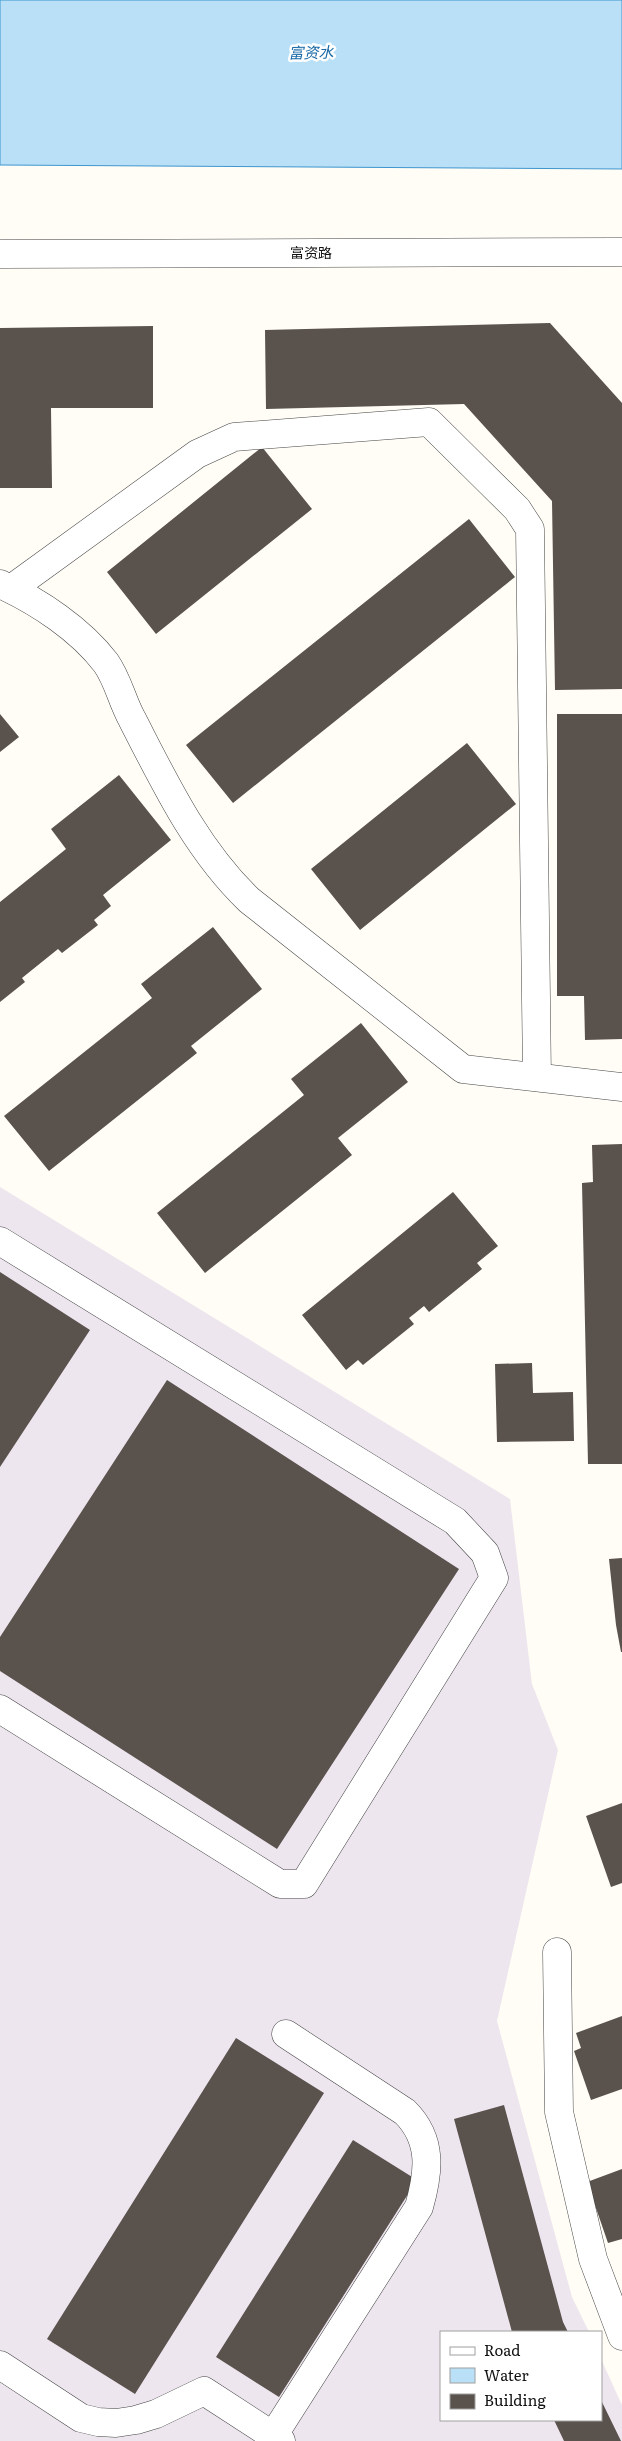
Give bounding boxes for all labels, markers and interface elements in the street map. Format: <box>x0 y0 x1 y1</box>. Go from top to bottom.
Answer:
water label: 富资水 <box>288 40 335 63</box>
street label: 富资路 <box>290 242 332 262</box>
legend <box>440 2331 602 2421</box>
text: Road <box>484 2338 520 2361</box>
text: Water <box>484 2363 529 2386</box>
text: Building <box>484 2388 546 2411</box>

